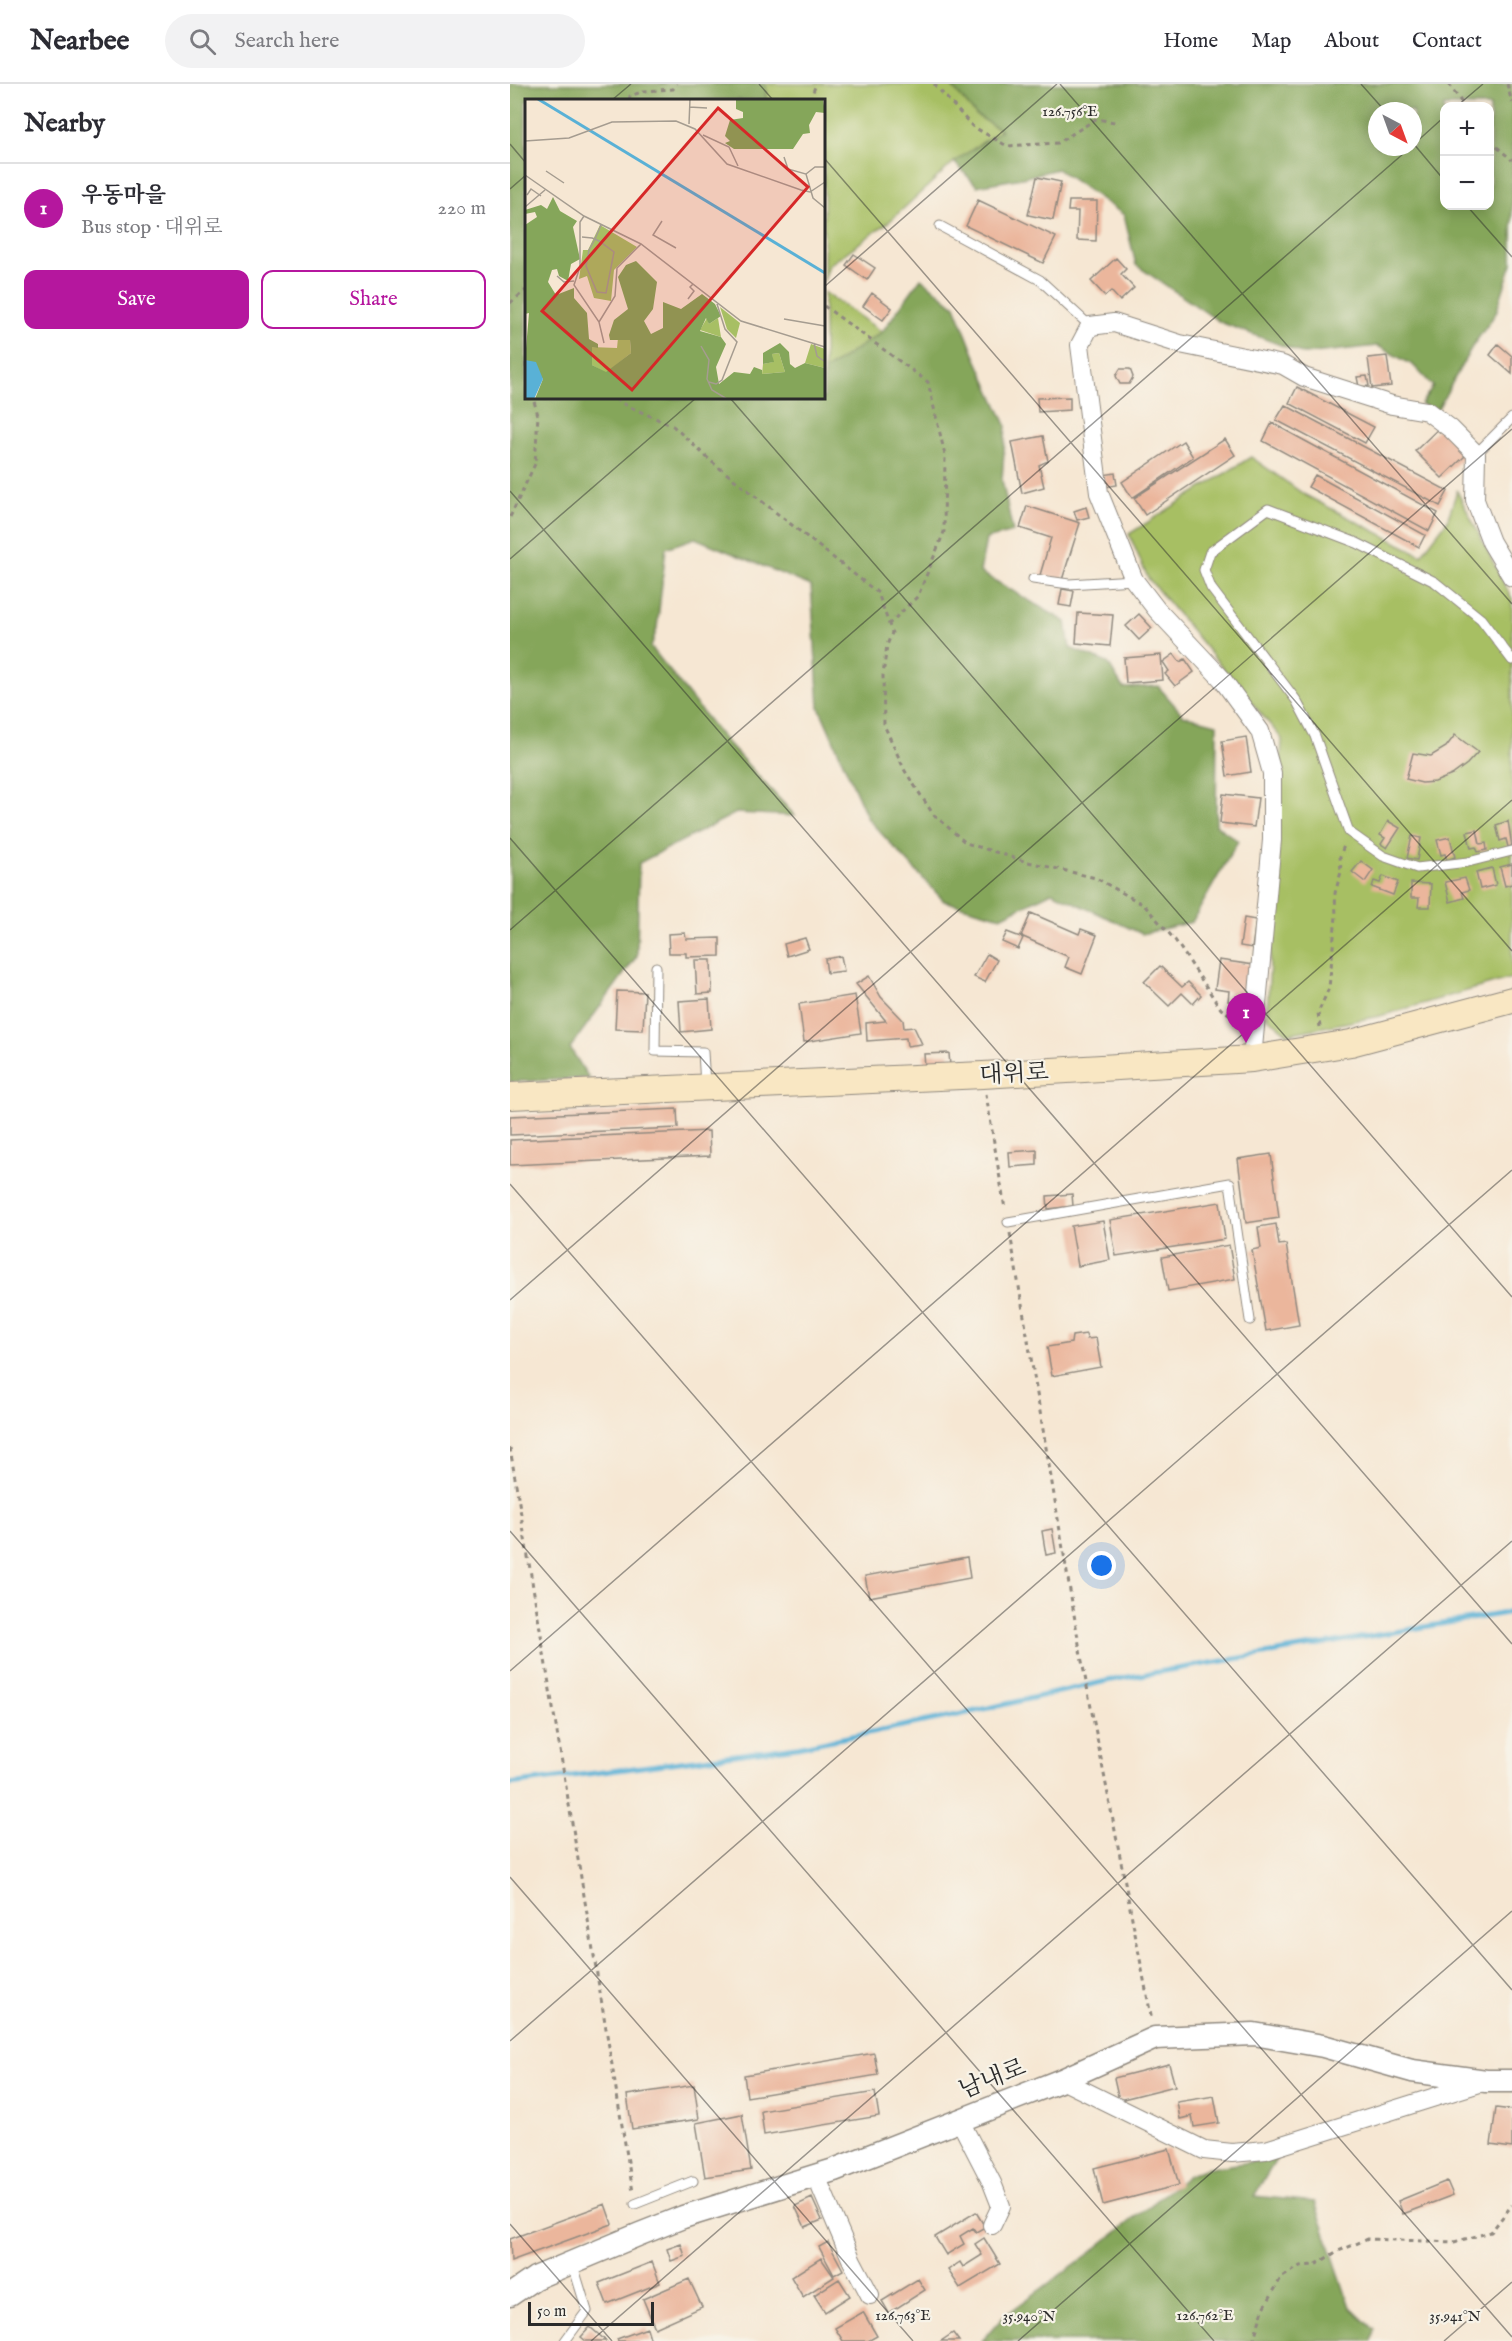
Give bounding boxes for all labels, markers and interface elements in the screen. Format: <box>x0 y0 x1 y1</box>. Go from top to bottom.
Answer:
search box <box>165 14 585 68</box>
text: Nearbee <box>30 24 129 59</box>
icon: search <box>186 25 219 58</box>
text: Search here <box>234 27 339 55</box>
text: Home <box>1163 28 1218 55</box>
text: Map <box>1251 28 1291 55</box>
text: About <box>1324 28 1379 55</box>
text: Contact <box>1412 28 1482 55</box>
inset map <box>525 99 825 399</box>
text: 126.756°E <box>1042 102 1098 121</box>
north arrow <box>1368 102 1422 156</box>
map controls <box>1440 102 1494 210</box>
button: + <box>1440 102 1494 156</box>
text: Nearby <box>24 107 105 140</box>
button: − <box>1440 156 1494 210</box>
text: 우동마을 <box>81 182 166 210</box>
text: 1 <box>40 196 47 221</box>
text: 220 m <box>438 196 486 221</box>
text: Bus stop · 대위로 <box>81 215 223 240</box>
button: Save <box>24 270 249 329</box>
button: Share <box>261 270 486 329</box>
pin: 1 <box>1226 994 1266 1043</box>
street label: 대위로 <box>979 1057 1050 1092</box>
your location <box>1087 1551 1116 1580</box>
street label: 남내로 <box>955 2052 1031 2106</box>
scale bar <box>528 2299 654 2326</box>
text: 50 m <box>537 2302 566 2322</box>
text: 126.763°E <box>875 2306 931 2325</box>
text: 126.762°E <box>1177 2306 1233 2325</box>
text: 35.940°N <box>1002 2307 1056 2326</box>
text: 35.941°N <box>1429 2307 1481 2326</box>

